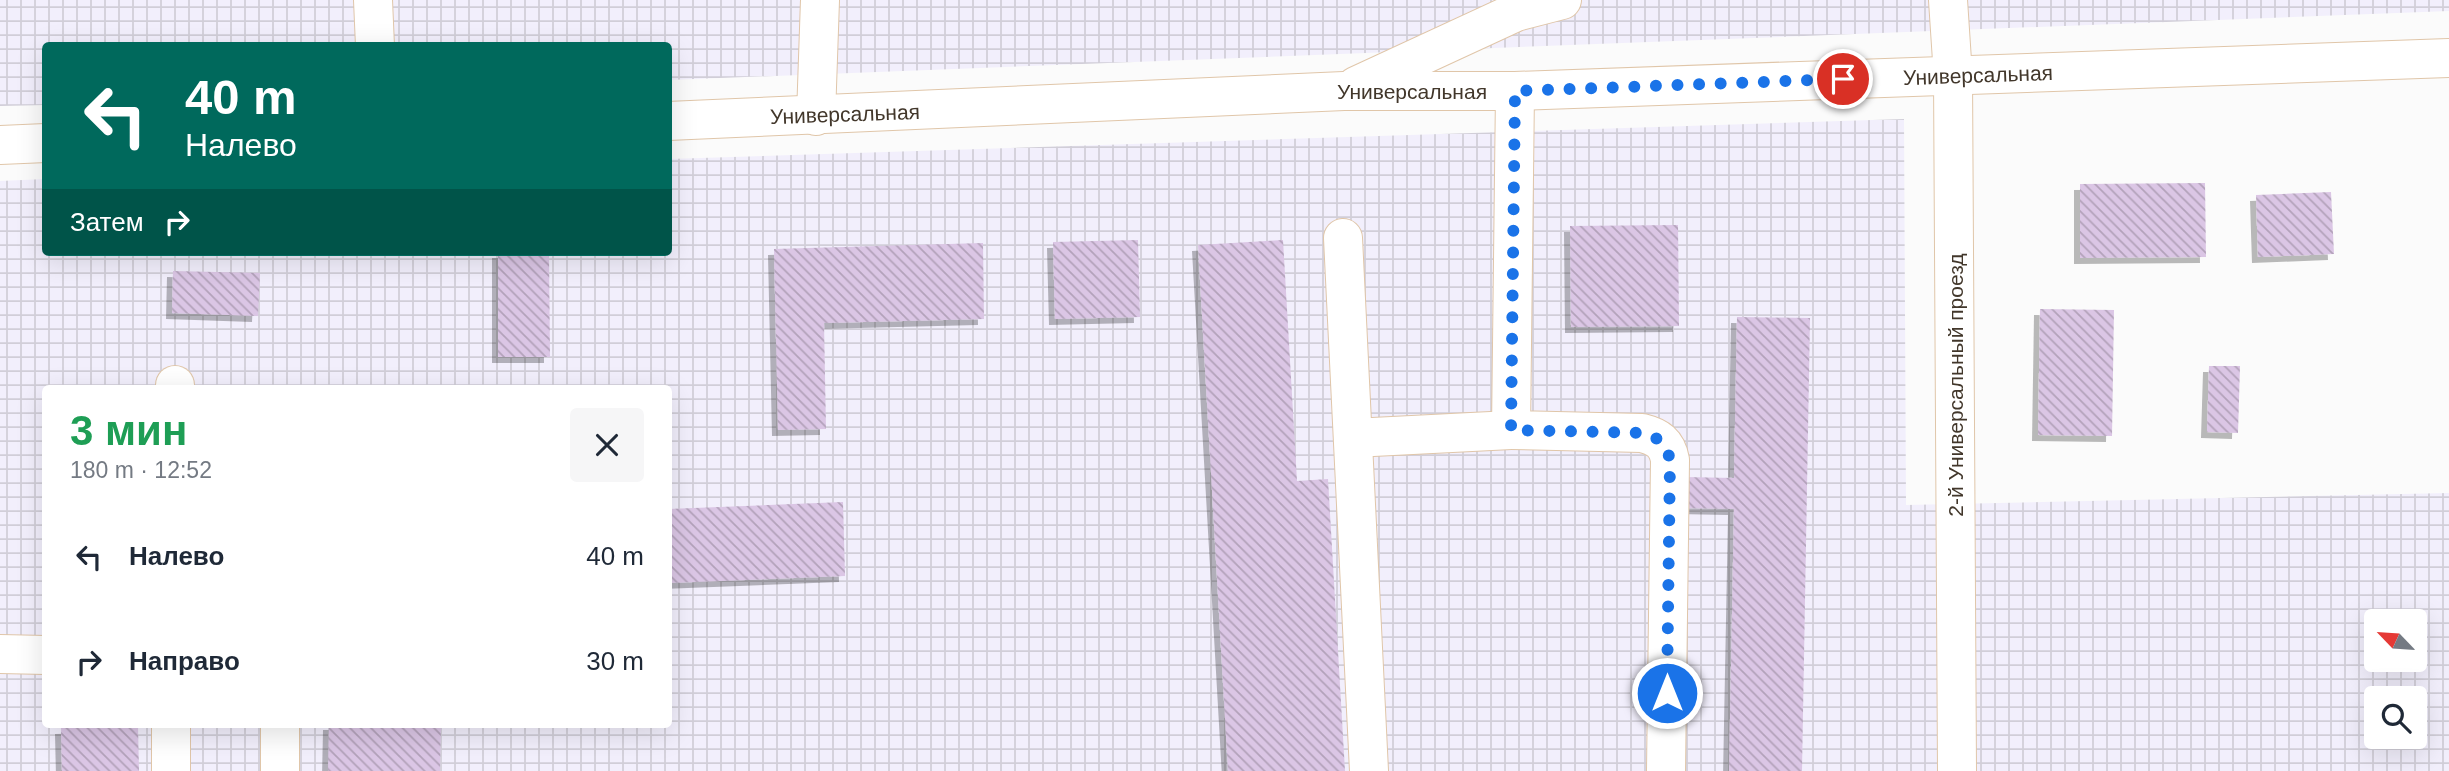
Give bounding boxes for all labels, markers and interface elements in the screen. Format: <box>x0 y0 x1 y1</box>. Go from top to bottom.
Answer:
pin <box>1813 49 1873 109</box>
icon: arrive <box>1824 60 1862 98</box>
street label: Универсальная <box>1903 61 2053 89</box>
icon: left <box>70 70 161 161</box>
text: 40 m <box>185 70 297 124</box>
street label: Универсальная <box>1337 80 1487 103</box>
street label: Универсальная <box>770 100 920 128</box>
text: Налево <box>185 127 297 163</box>
icon: right <box>158 203 196 241</box>
text: Затем <box>70 207 144 237</box>
street label: 2-й Универсальный проезд <box>1944 253 1967 517</box>
text: 3 мин <box>70 407 187 454</box>
button: close <box>570 408 644 482</box>
text: 180 m · 12:52 <box>70 457 212 483</box>
icon: left <box>70 538 108 576</box>
text: Налево <box>129 541 224 571</box>
text: 40 m <box>586 541 644 571</box>
north arrow <box>2364 609 2427 672</box>
map controls <box>2364 609 2427 749</box>
icon: right <box>70 643 108 681</box>
text: Направо <box>129 646 240 676</box>
text: 30 m <box>586 646 644 676</box>
position arrow <box>1630 656 1704 730</box>
button: search <box>2364 686 2427 749</box>

